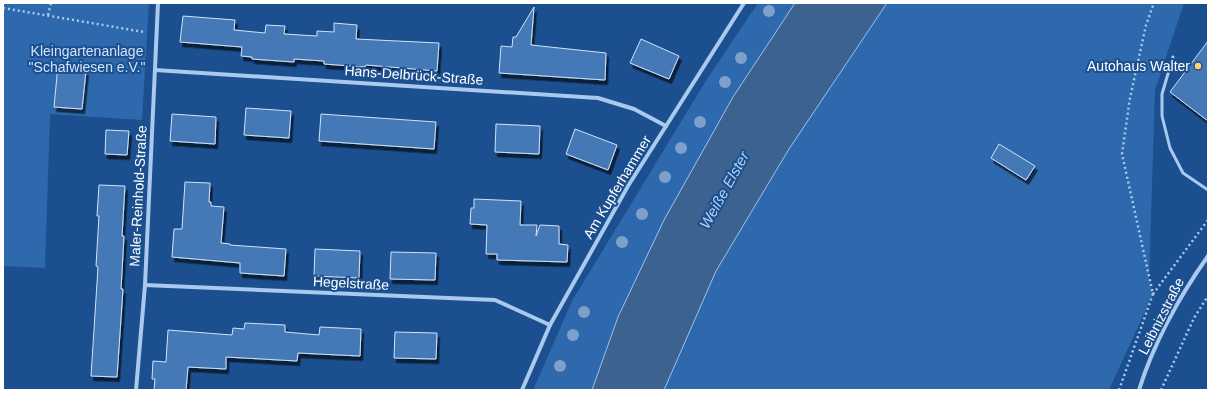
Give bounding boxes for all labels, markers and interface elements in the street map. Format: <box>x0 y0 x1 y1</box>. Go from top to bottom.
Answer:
park label: Kleingartenanlage "Schafwiesen e.V." <box>29 43 145 75</box>
place label: Autohaus Walter <box>1087 58 1190 74</box>
marker: Autohaus Walter <box>1193 61 1203 71</box>
street label: Hans-Delbrück-Straße <box>344 62 484 88</box>
street label: Maler-Reinhold-Straße <box>126 125 150 267</box>
street label: Am Kupferhammer <box>580 132 654 241</box>
water label: Weiße Elster <box>696 148 753 232</box>
street label: Hegelstraße <box>313 273 390 293</box>
street label: Leibnizstraße <box>1135 275 1187 357</box>

